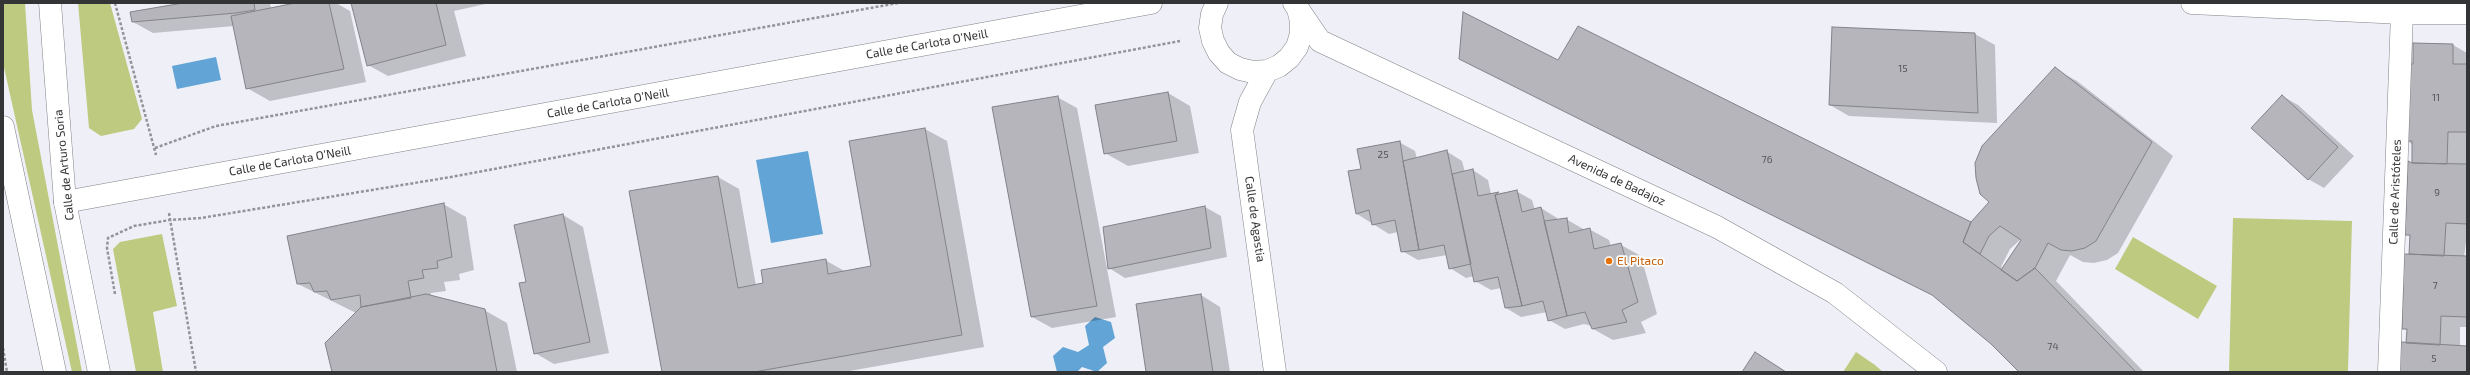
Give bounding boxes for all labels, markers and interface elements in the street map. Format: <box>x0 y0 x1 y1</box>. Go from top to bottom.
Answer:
street label: Calle de Carlota O’Neill <box>865 26 989 62</box>
house number: 15 <box>1898 63 1908 75</box>
street label: Calle de Carlota O’Neill <box>546 85 670 121</box>
house number: 11 <box>2432 92 2440 104</box>
street label: Calle de Arturo Soria <box>51 109 77 221</box>
street label: Calle de Aristóteles <box>2386 139 2404 245</box>
street label: Calle de Carlota O’Neill <box>228 143 352 179</box>
house number: 25 <box>1378 149 1388 161</box>
street label: Avenida de Badajoz <box>1566 151 1668 209</box>
house number: 76 <box>1762 154 1772 166</box>
street label: Calle de Agastia <box>1242 175 1268 263</box>
house number: 9 <box>2434 187 2440 199</box>
place label: El Pitaco <box>1617 254 1664 268</box>
marker: El Pitaco <box>1604 256 1614 266</box>
house number: 7 <box>2432 280 2438 292</box>
house number: 74 <box>2047 341 2059 353</box>
house number: 5 <box>2431 353 2437 365</box>

